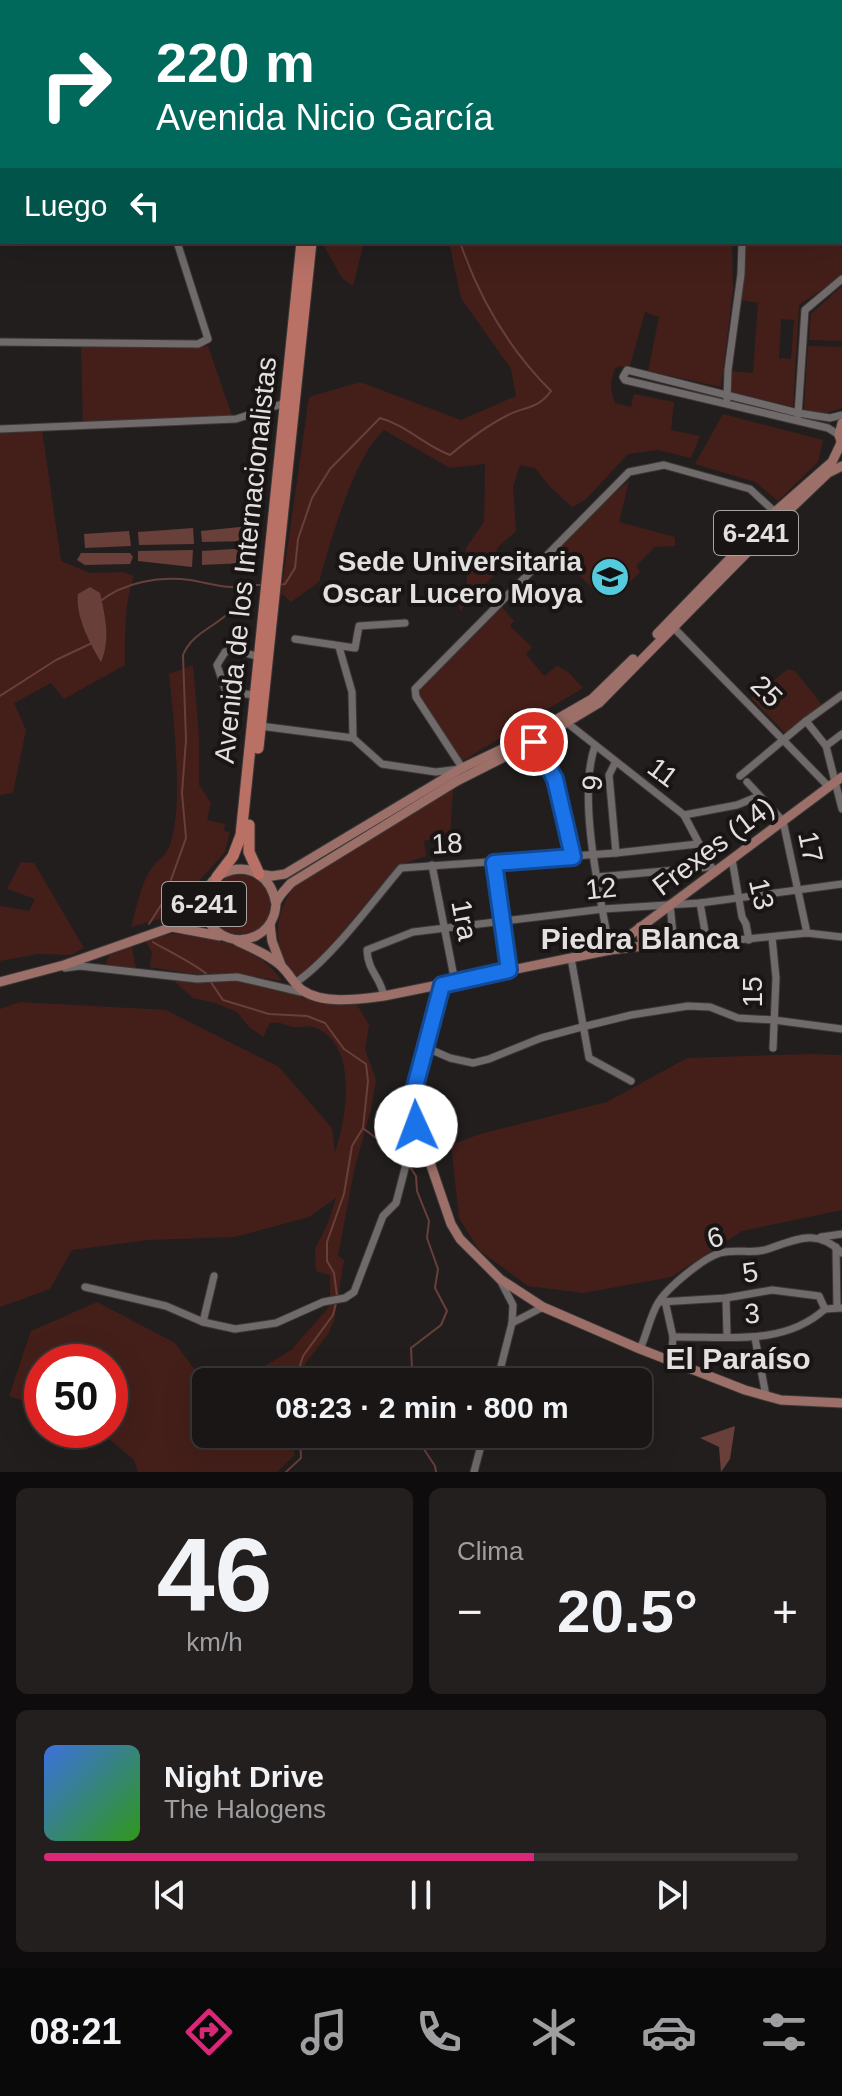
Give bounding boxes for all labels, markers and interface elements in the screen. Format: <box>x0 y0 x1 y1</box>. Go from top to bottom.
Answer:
text: 220 m <box>156 31 315 94</box>
icon: right <box>24 32 128 136</box>
text: Avenida Nicio García <box>156 97 494 138</box>
icon: left <box>123 184 167 228</box>
text: Luego <box>24 189 107 222</box>
street label: Avenida de los Internacionalistas <box>209 355 282 765</box>
road number: 6-241 <box>714 511 798 555</box>
place label: Sede Universitaria Oscar Lucero Moya <box>322 546 582 609</box>
school or university icon: Sede Universitaria Oscar Lucero Moya <box>589 556 631 598</box>
street label: 25 <box>745 669 789 713</box>
pin <box>500 708 568 776</box>
icon: arrive <box>512 720 556 764</box>
street label: 11 <box>642 751 684 794</box>
street label: 9 <box>576 774 609 792</box>
street label: Frexes (14) <box>647 791 780 902</box>
street label: 18 <box>431 827 463 860</box>
street label: 17 <box>792 829 829 866</box>
street label: 12 <box>584 871 618 906</box>
street label: 13 <box>743 875 780 913</box>
road number: 6-241 <box>162 882 246 926</box>
street label: 1ra <box>445 897 484 943</box>
district label: Piedra Blanca <box>541 922 740 955</box>
street label: 15 <box>737 976 768 1008</box>
position arrow <box>374 1084 458 1168</box>
street label: 6 <box>703 1220 727 1255</box>
street label: 5 <box>740 1256 760 1289</box>
street label: 3 <box>743 1298 761 1329</box>
district label: El Paraíso <box>665 1342 811 1375</box>
speed limit sign: 50 <box>24 1344 128 1448</box>
text: 08:23 · 2 min · 800 m <box>275 1391 569 1424</box>
text: 46 <box>157 1517 272 1633</box>
text: Clima <box>457 1536 523 1566</box>
text: 20.5° <box>557 1578 698 1645</box>
text: − <box>457 1587 483 1636</box>
text: + <box>772 1587 798 1636</box>
text: km/h <box>186 1627 243 1657</box>
text: Night Drive <box>164 1760 324 1793</box>
text: The Halogens <box>164 1794 326 1824</box>
icon: previous <box>148 1873 192 1917</box>
icon: pause <box>399 1873 443 1917</box>
icon: next <box>650 1873 694 1917</box>
icon: directions <box>181 2004 237 2060</box>
icon: music <box>296 2004 352 2060</box>
icon: phone <box>411 2004 467 2060</box>
icon: climate <box>526 2004 582 2060</box>
icon: car <box>641 2004 697 2060</box>
icon: filters <box>756 2004 812 2060</box>
text: 08:21 <box>30 2011 122 2052</box>

